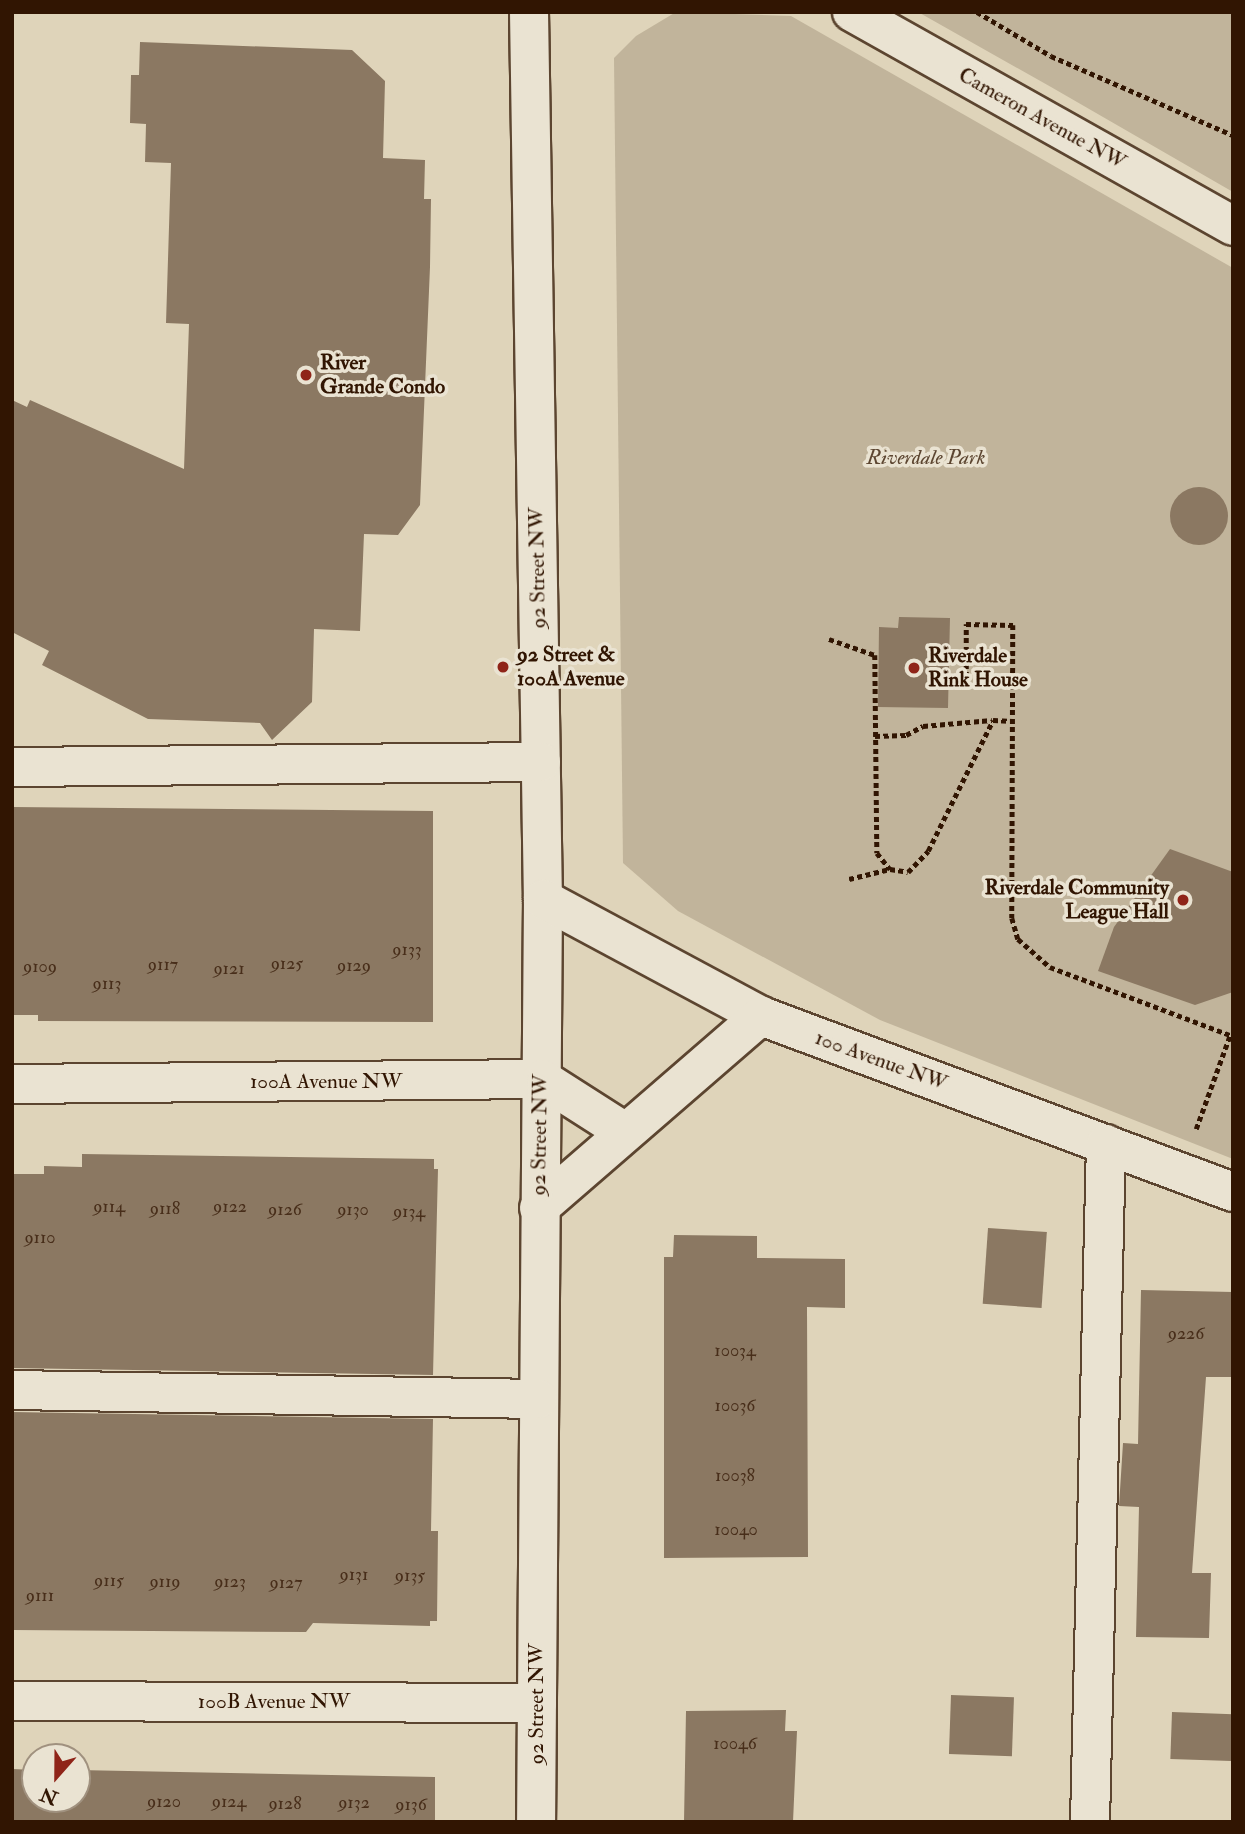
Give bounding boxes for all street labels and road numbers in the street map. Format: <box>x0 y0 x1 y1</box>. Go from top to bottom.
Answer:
street label: Cameron Avenue NW <box>954 63 1130 175</box>
street label: 92 Street NW <box>524 507 552 629</box>
street label: 100 Avenue NW <box>812 1025 950 1097</box>
street label: 100A Avenue NW <box>250 1069 402 1095</box>
street label: 92 Street NW <box>526 1074 554 1196</box>
street label: 92 Street NW <box>524 1643 550 1765</box>
street label: 100B Avenue NW <box>198 1689 350 1715</box>

